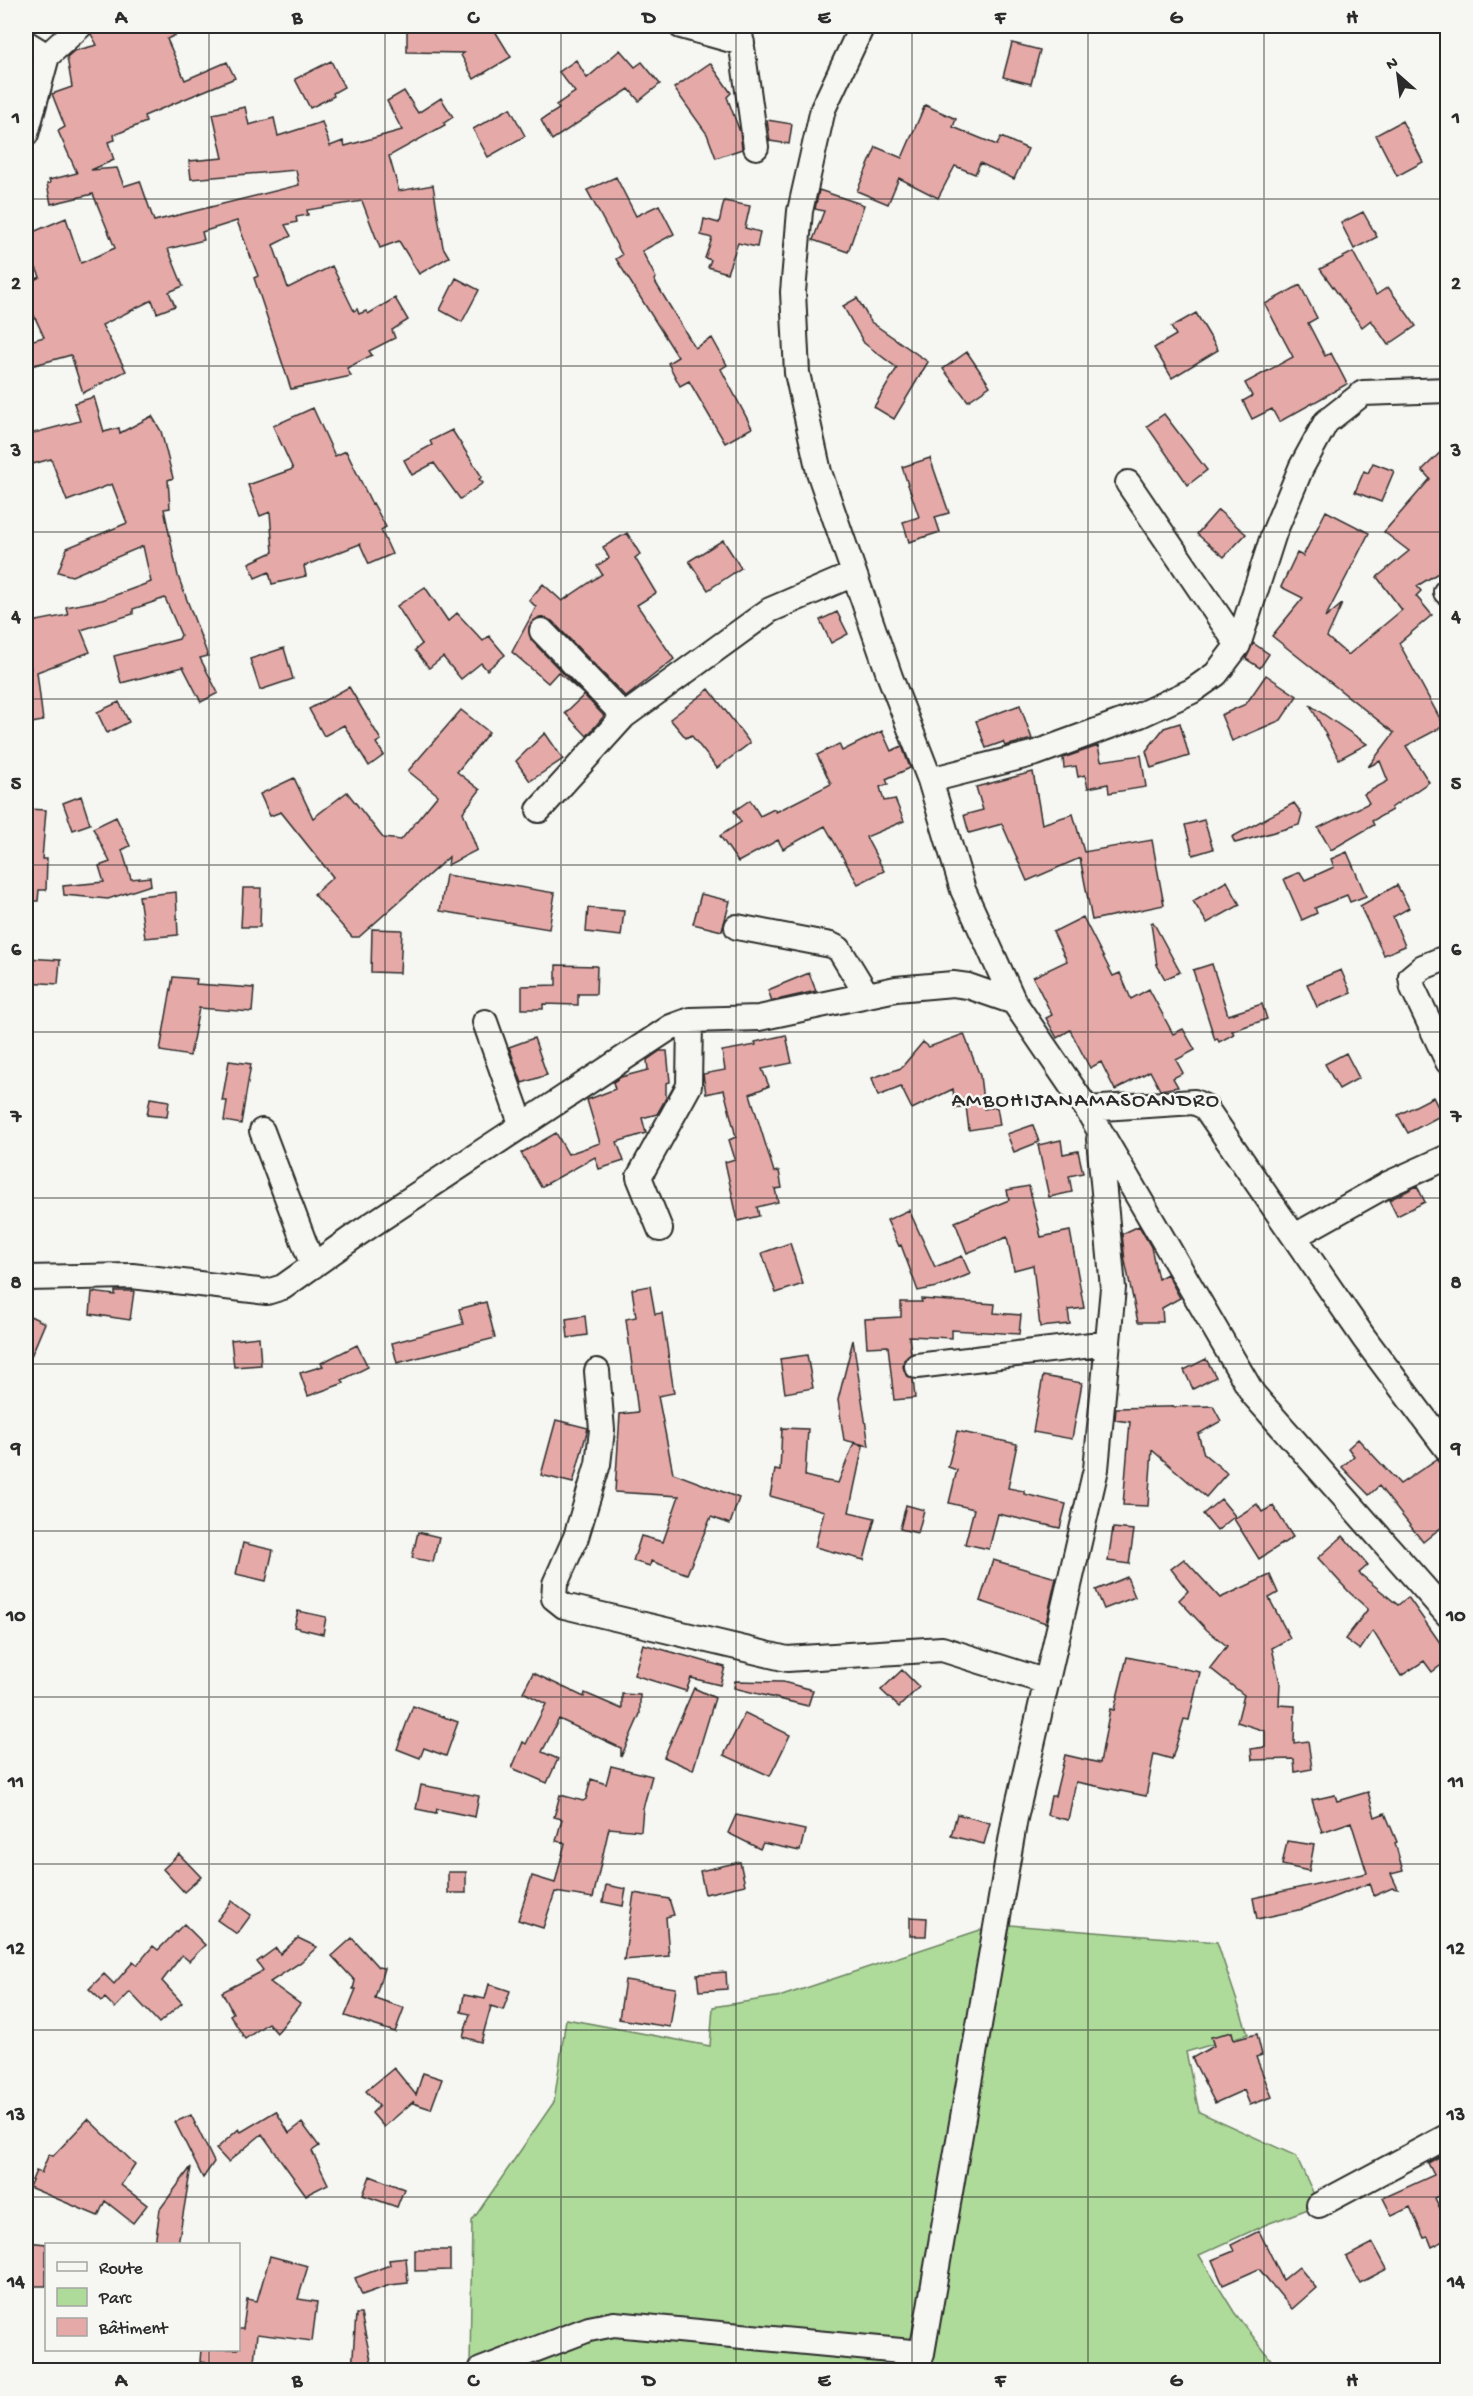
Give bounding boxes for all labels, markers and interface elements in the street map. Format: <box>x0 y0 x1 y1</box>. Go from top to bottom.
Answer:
text: A <box>114 8 129 31</box>
text: B <box>291 8 303 31</box>
text: C <box>467 8 481 31</box>
text: D <box>640 8 656 31</box>
text: E <box>818 8 832 31</box>
text: F <box>994 8 1007 31</box>
text: G <box>1170 8 1184 31</box>
text: H <box>1346 8 1358 31</box>
north arrow <box>1368 45 1428 105</box>
text: N <box>1384 54 1402 76</box>
text: 1 <box>11 108 20 131</box>
text: 1 <box>1451 108 1460 131</box>
text: 2 <box>11 274 21 297</box>
text: 2 <box>1451 274 1461 297</box>
text: 3 <box>10 441 21 464</box>
text: 3 <box>1450 441 1461 464</box>
text: 4 <box>10 607 21 630</box>
text: 4 <box>1450 607 1461 630</box>
text: 5 <box>11 774 22 797</box>
text: 5 <box>1451 774 1462 797</box>
text: 6 <box>11 940 22 963</box>
text: 6 <box>1451 940 1462 963</box>
district label: AMBOHIJANAMASOANDRO <box>951 1089 1221 1115</box>
text: 7 <box>10 1107 23 1130</box>
text: 7 <box>1450 1107 1463 1130</box>
text: 8 <box>11 1273 22 1296</box>
text: 8 <box>1451 1273 1462 1296</box>
text: 9 <box>10 1439 21 1462</box>
text: 9 <box>1450 1439 1461 1462</box>
text: 10 <box>5 1606 26 1629</box>
text: 10 <box>1445 1606 1466 1629</box>
text: 11 <box>7 1772 24 1795</box>
text: 11 <box>1447 1772 1464 1795</box>
text: 12 <box>6 1939 25 1962</box>
text: 12 <box>1446 1939 1465 1962</box>
text: 13 <box>6 2105 25 2128</box>
text: 13 <box>1446 2105 1465 2128</box>
legend <box>45 2243 240 2351</box>
text: Route <box>99 2259 144 2280</box>
text: 14 <box>6 2272 25 2295</box>
text: 14 <box>1446 2272 1465 2295</box>
text: Parc <box>98 2289 132 2310</box>
text: Bâtiment <box>98 2319 169 2340</box>
text: A <box>114 2371 129 2394</box>
text: B <box>291 2371 303 2394</box>
text: C <box>467 2371 481 2394</box>
text: D <box>640 2371 656 2394</box>
text: E <box>818 2371 832 2394</box>
text: F <box>994 2371 1007 2394</box>
text: G <box>1170 2371 1184 2394</box>
text: H <box>1346 2371 1358 2394</box>

